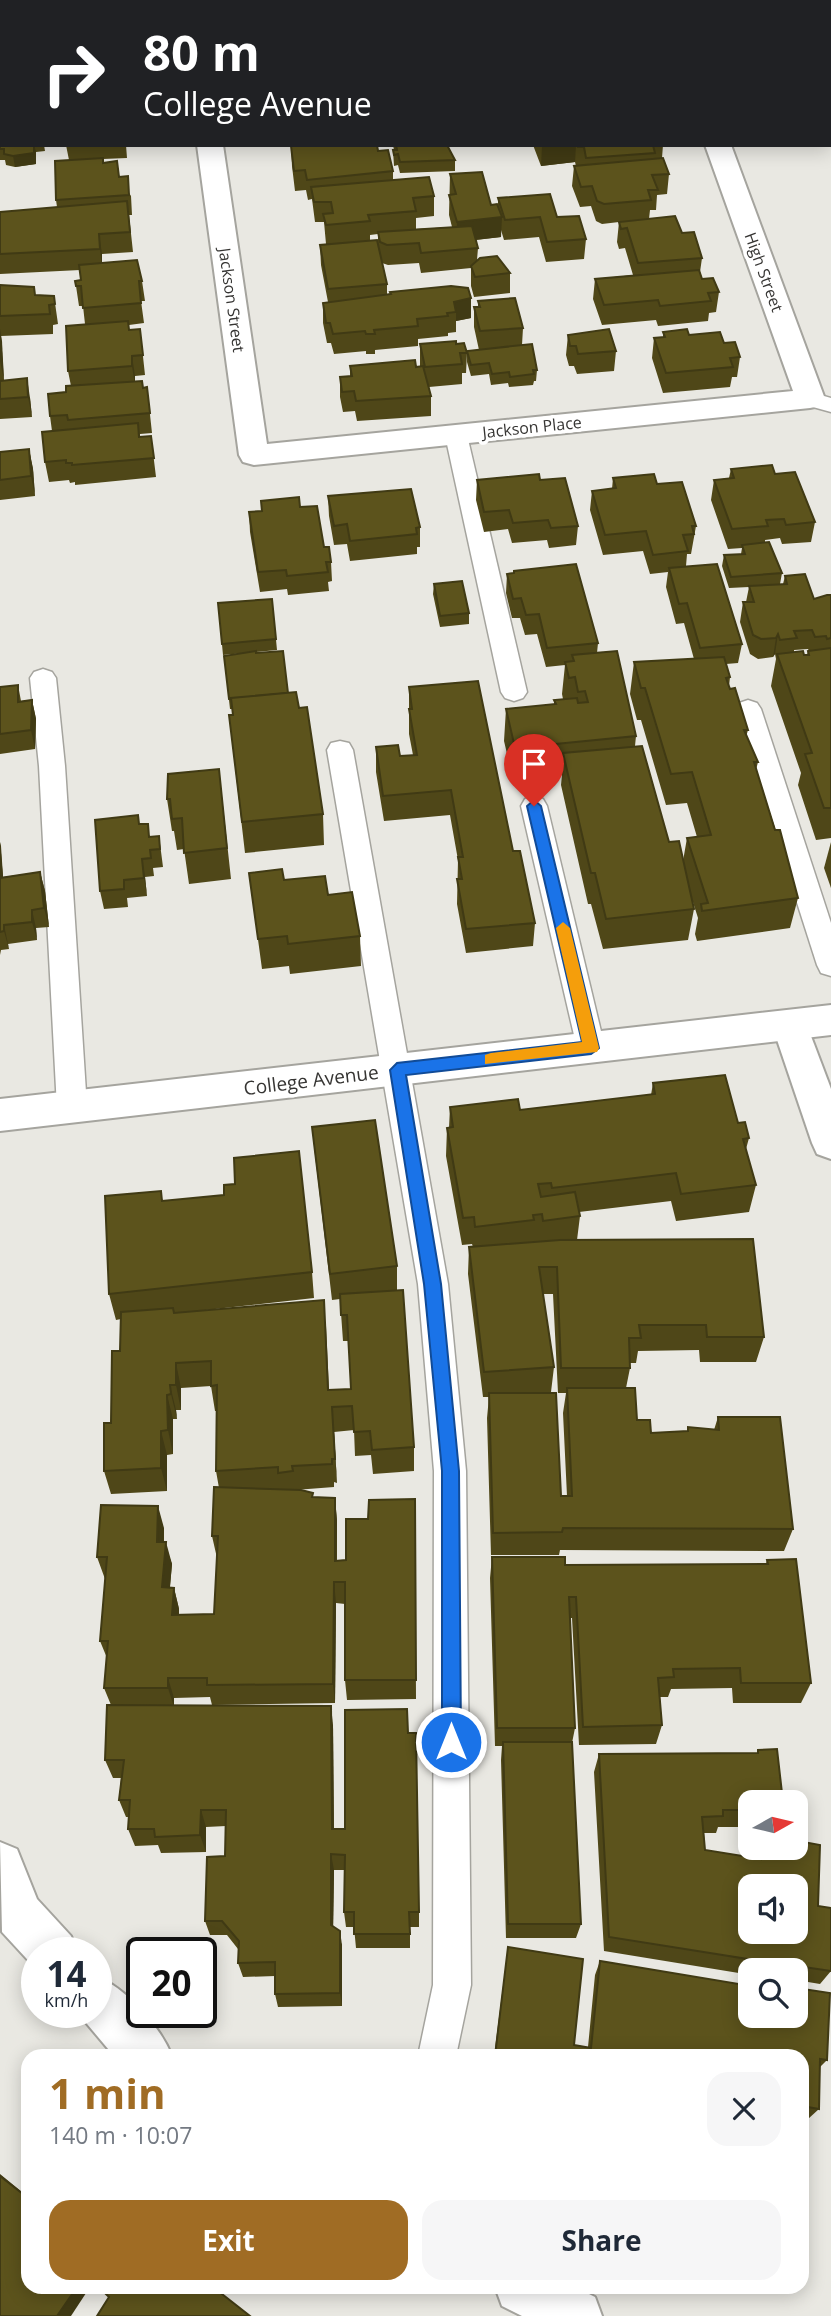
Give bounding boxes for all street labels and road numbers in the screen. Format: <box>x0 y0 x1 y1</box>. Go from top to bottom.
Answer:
street label: High Street <box>739 229 789 315</box>
street label: Jackson Street <box>214 244 250 354</box>
street label: Jackson Place <box>479 411 583 443</box>
street label: College Avenue <box>242 1059 380 1101</box>

